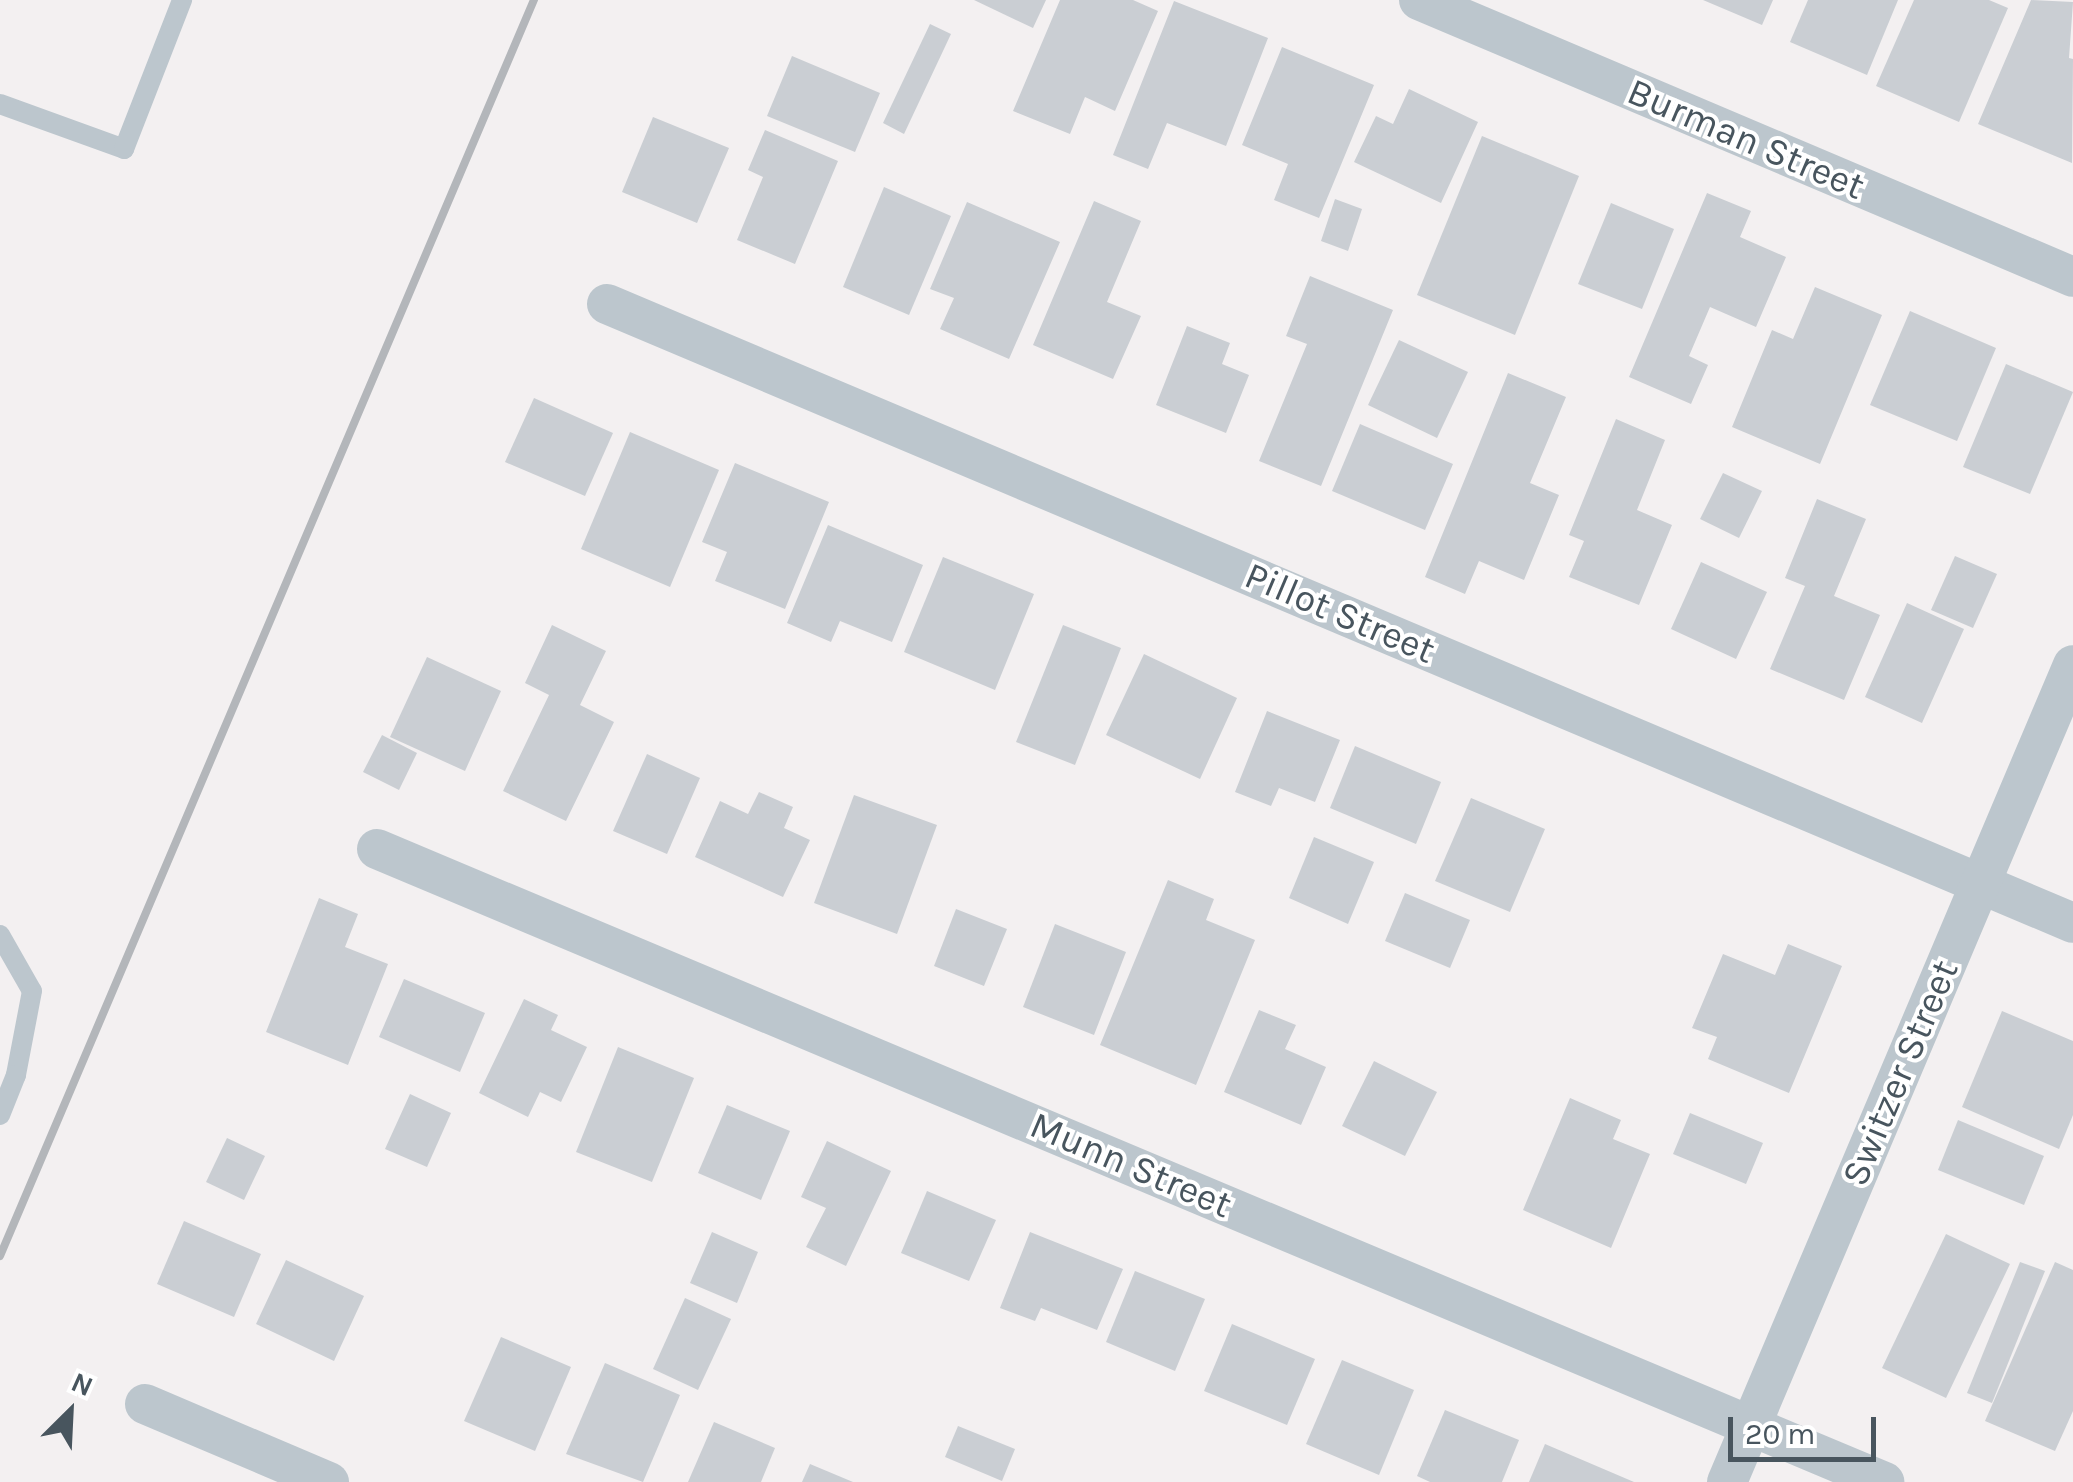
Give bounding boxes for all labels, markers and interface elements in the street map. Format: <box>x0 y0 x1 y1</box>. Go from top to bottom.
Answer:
street label: Burman Street <box>1621 69 1871 209</box>
street label: Pillot Street <box>1238 553 1442 673</box>
street label: Switzer Street <box>1832 953 1968 1193</box>
street label: Munn Street <box>1023 1102 1239 1228</box>
north arrow <box>20 1362 120 1462</box>
text: N <box>67 1365 98 1403</box>
scale bar <box>1733 1397 1880 1459</box>
text: 20 m <box>1745 1416 1815 1452</box>

